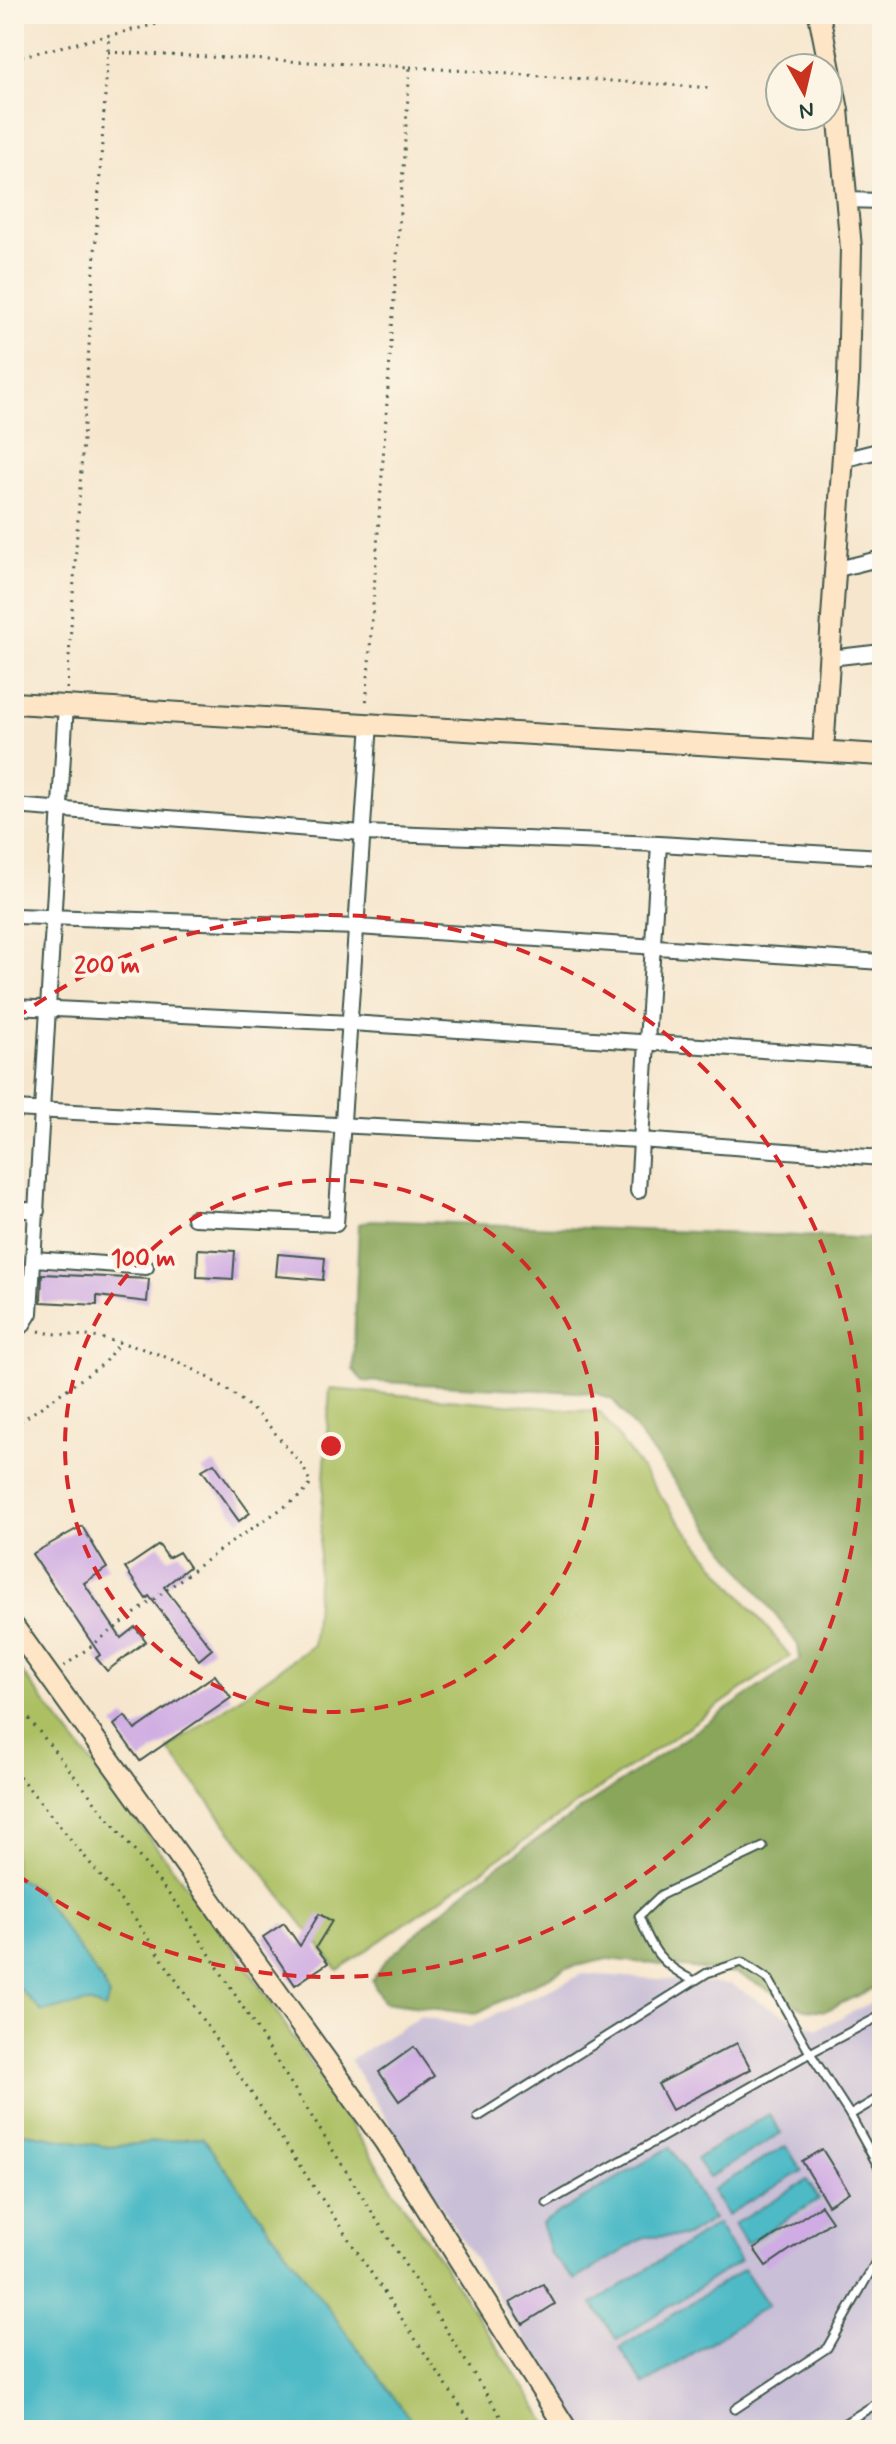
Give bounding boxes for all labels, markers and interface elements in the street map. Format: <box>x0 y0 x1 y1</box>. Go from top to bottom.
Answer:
north arrow <box>764 52 844 132</box>
text: N <box>797 95 816 125</box>
text: 200 m <box>74 951 140 982</box>
text: 100 m <box>111 1244 175 1275</box>
centre of rings <box>317 1432 345 1460</box>

